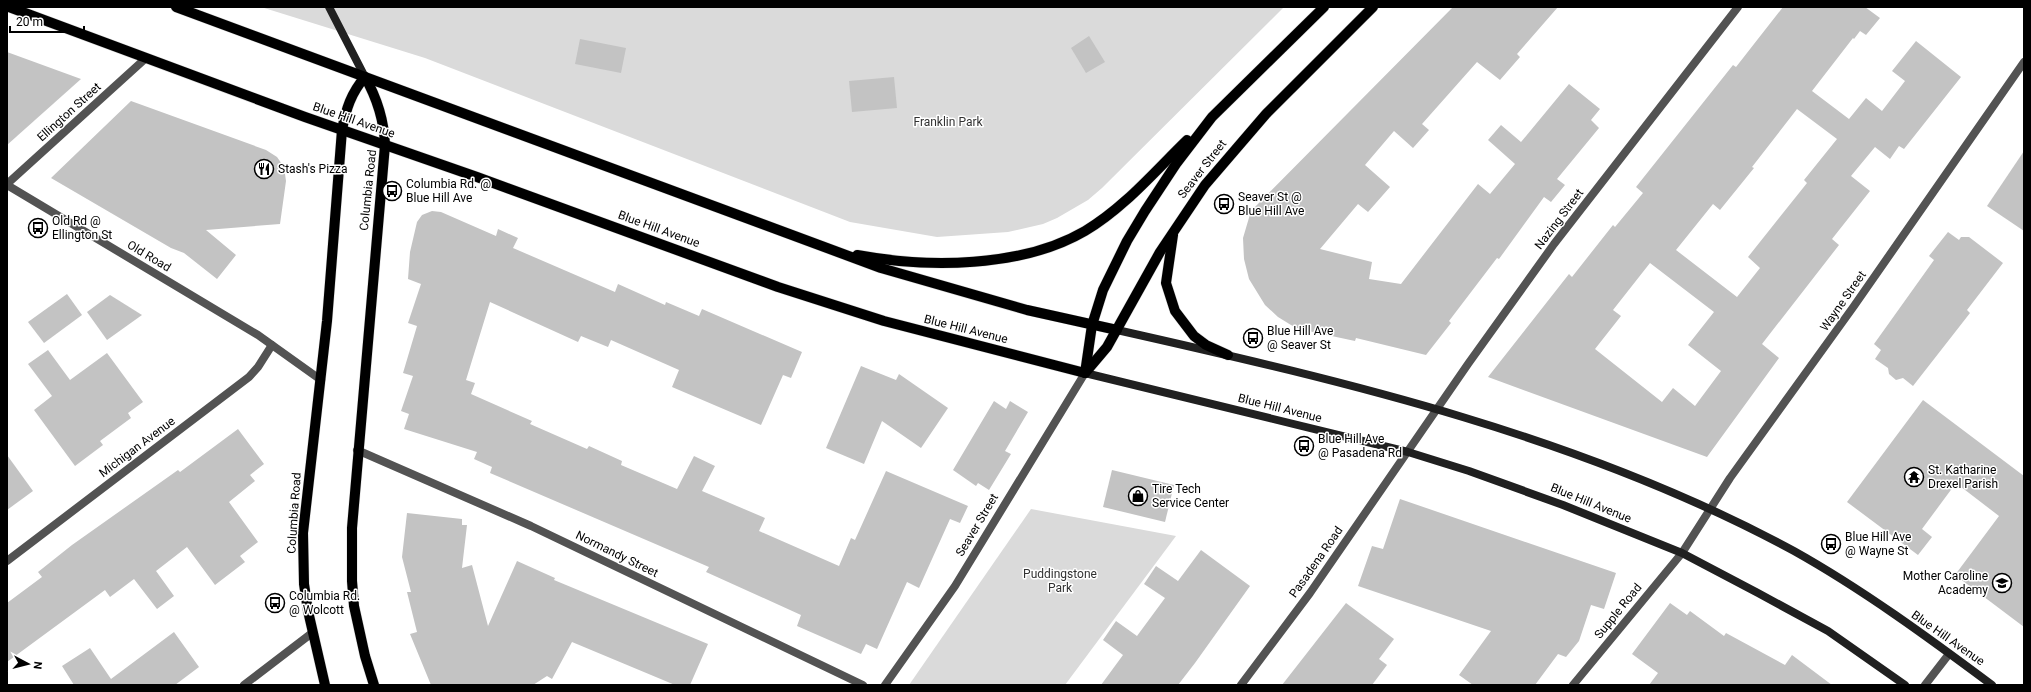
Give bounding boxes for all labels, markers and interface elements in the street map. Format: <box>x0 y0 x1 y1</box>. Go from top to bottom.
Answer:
scale bar <box>10 8 84 34</box>
text: 20 m <box>16 15 43 29</box>
street label: Ellington Street <box>34 80 104 144</box>
street label: Blue Hill Avenue <box>311 99 397 141</box>
park label: Franklin Park <box>913 115 984 129</box>
street label: Seaver Street <box>1175 137 1229 201</box>
street label: Columbia Road <box>357 149 379 231</box>
restaurant icon: Stash's Pizza <box>253 158 275 180</box>
place label: Stash's Pizza <box>278 162 348 176</box>
place label: Columbia Rd. @ Blue Hill Ave <box>406 177 491 205</box>
bus stop icon: Columbia Rd. @ Blue Hill Ave <box>381 180 403 202</box>
street label: Nazing Street <box>1532 186 1586 252</box>
place label: Seaver St @ Blue Hill Ave <box>1238 190 1304 218</box>
bus stop icon: Seaver St @ Blue Hill Ave <box>1213 193 1235 215</box>
street label: Blue Hill Avenue <box>616 208 702 250</box>
place label: Old Rd @ Ellington St <box>52 214 112 242</box>
bus stop icon: Old Rd @ Ellington St <box>27 217 49 239</box>
street label: Old Road <box>125 238 173 274</box>
street label: Wayne Street <box>1817 268 1869 334</box>
street label: Blue Hill Avenue <box>923 312 1009 346</box>
place label: Blue Hill Ave @ Seaver St <box>1267 324 1333 352</box>
bus stop icon: Blue Hill Ave @ Seaver St <box>1242 327 1264 349</box>
street label: Blue Hill Avenue <box>1237 391 1323 425</box>
street label: Michigan Avenue <box>96 414 178 480</box>
place label: Blue Hill Ave @ Pasadena Rd <box>1318 432 1402 460</box>
bus stop icon: Blue Hill Ave @ Pasadena Rd <box>1293 435 1315 457</box>
place label: St. Katharine Drexel Parish <box>1928 463 1998 491</box>
temple icon: St. Katharine Drexel Parish <box>1903 466 1925 488</box>
street label: Columbia Road <box>284 472 304 554</box>
street label: Blue Hill Avenue <box>1549 480 1633 526</box>
place label: Tire Tech Service Center <box>1152 482 1229 510</box>
shop icon: Tire Tech Service Center <box>1127 485 1149 507</box>
street label: Seaver Street <box>953 491 1001 559</box>
street label: Pasadena Road <box>1286 524 1346 600</box>
street label: Normandy Street <box>573 528 661 580</box>
place label: Blue Hill Ave @ Wayne St <box>1845 530 1911 558</box>
bus stop icon: Blue Hill Ave @ Wayne St <box>1820 533 1842 555</box>
park label: Puddingstone Park <box>1023 567 1097 595</box>
place label: Mother Caroline Academy <box>1903 569 1988 597</box>
school or university icon: Mother Caroline Academy <box>1991 572 2013 594</box>
street label: Supple Road <box>1591 581 1645 641</box>
place label: Columbia Rd. @ Wolcott <box>289 589 360 617</box>
bus stop icon: Columbia Rd. @ Wolcott <box>264 592 286 614</box>
street label: Blue Hill Avenue <box>1909 608 1987 668</box>
north arrow <box>8 644 48 684</box>
text: N <box>30 661 44 670</box>

